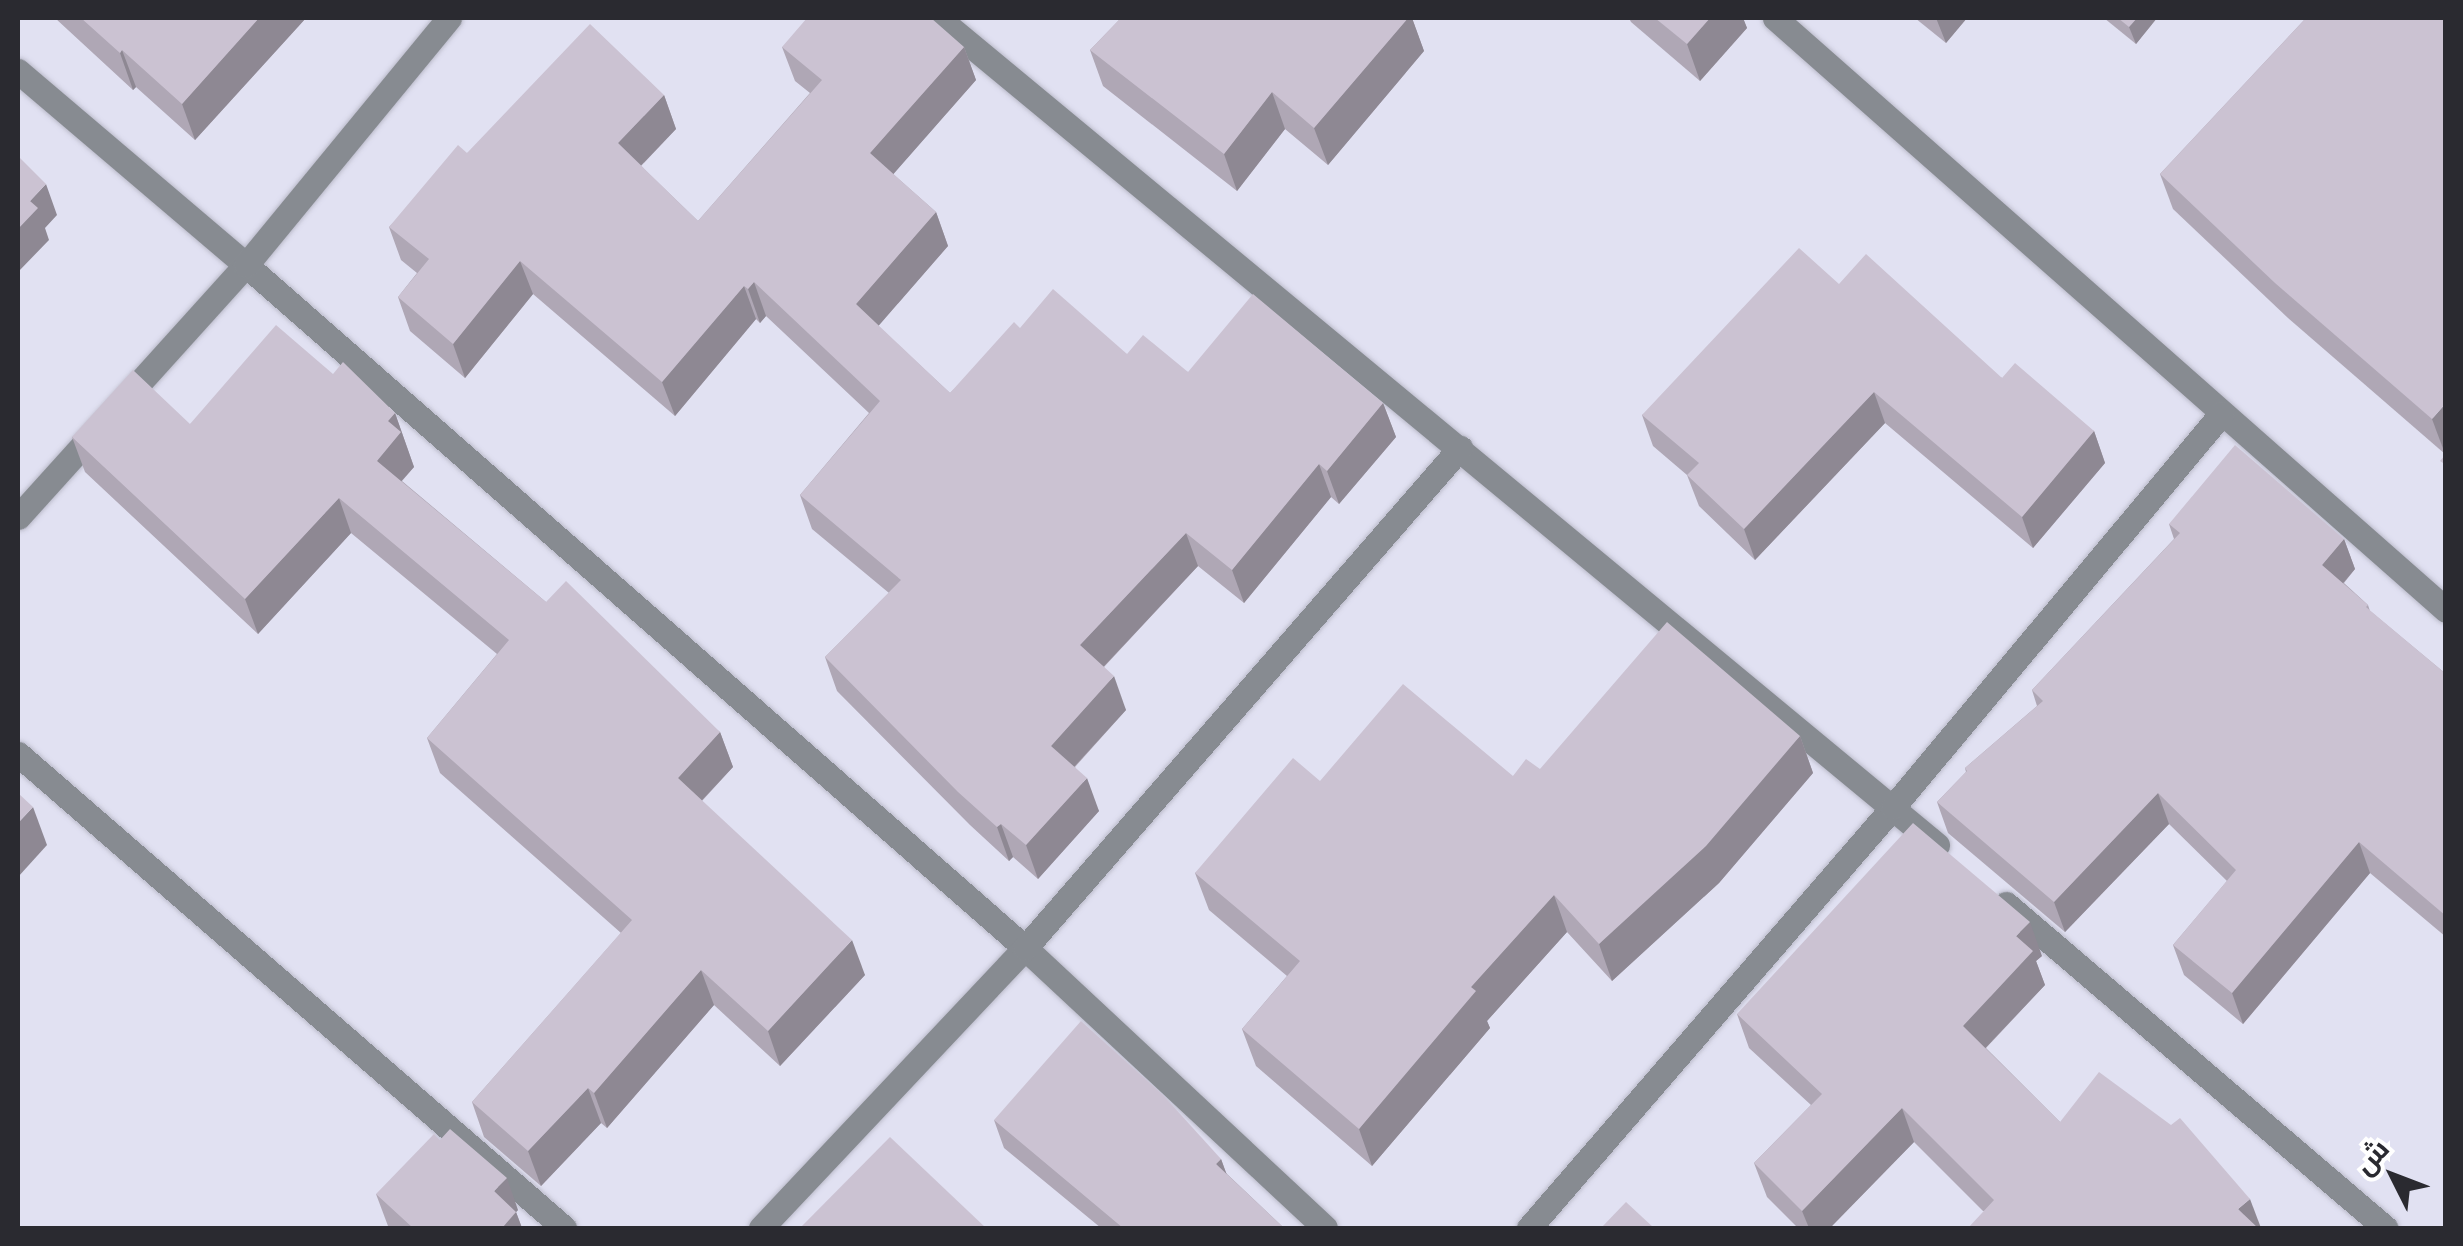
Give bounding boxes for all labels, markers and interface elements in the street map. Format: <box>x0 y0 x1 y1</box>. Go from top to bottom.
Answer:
north arrow <box>2343 1126 2443 1226</box>
text: ش <box>2345 1130 2397 1182</box>

